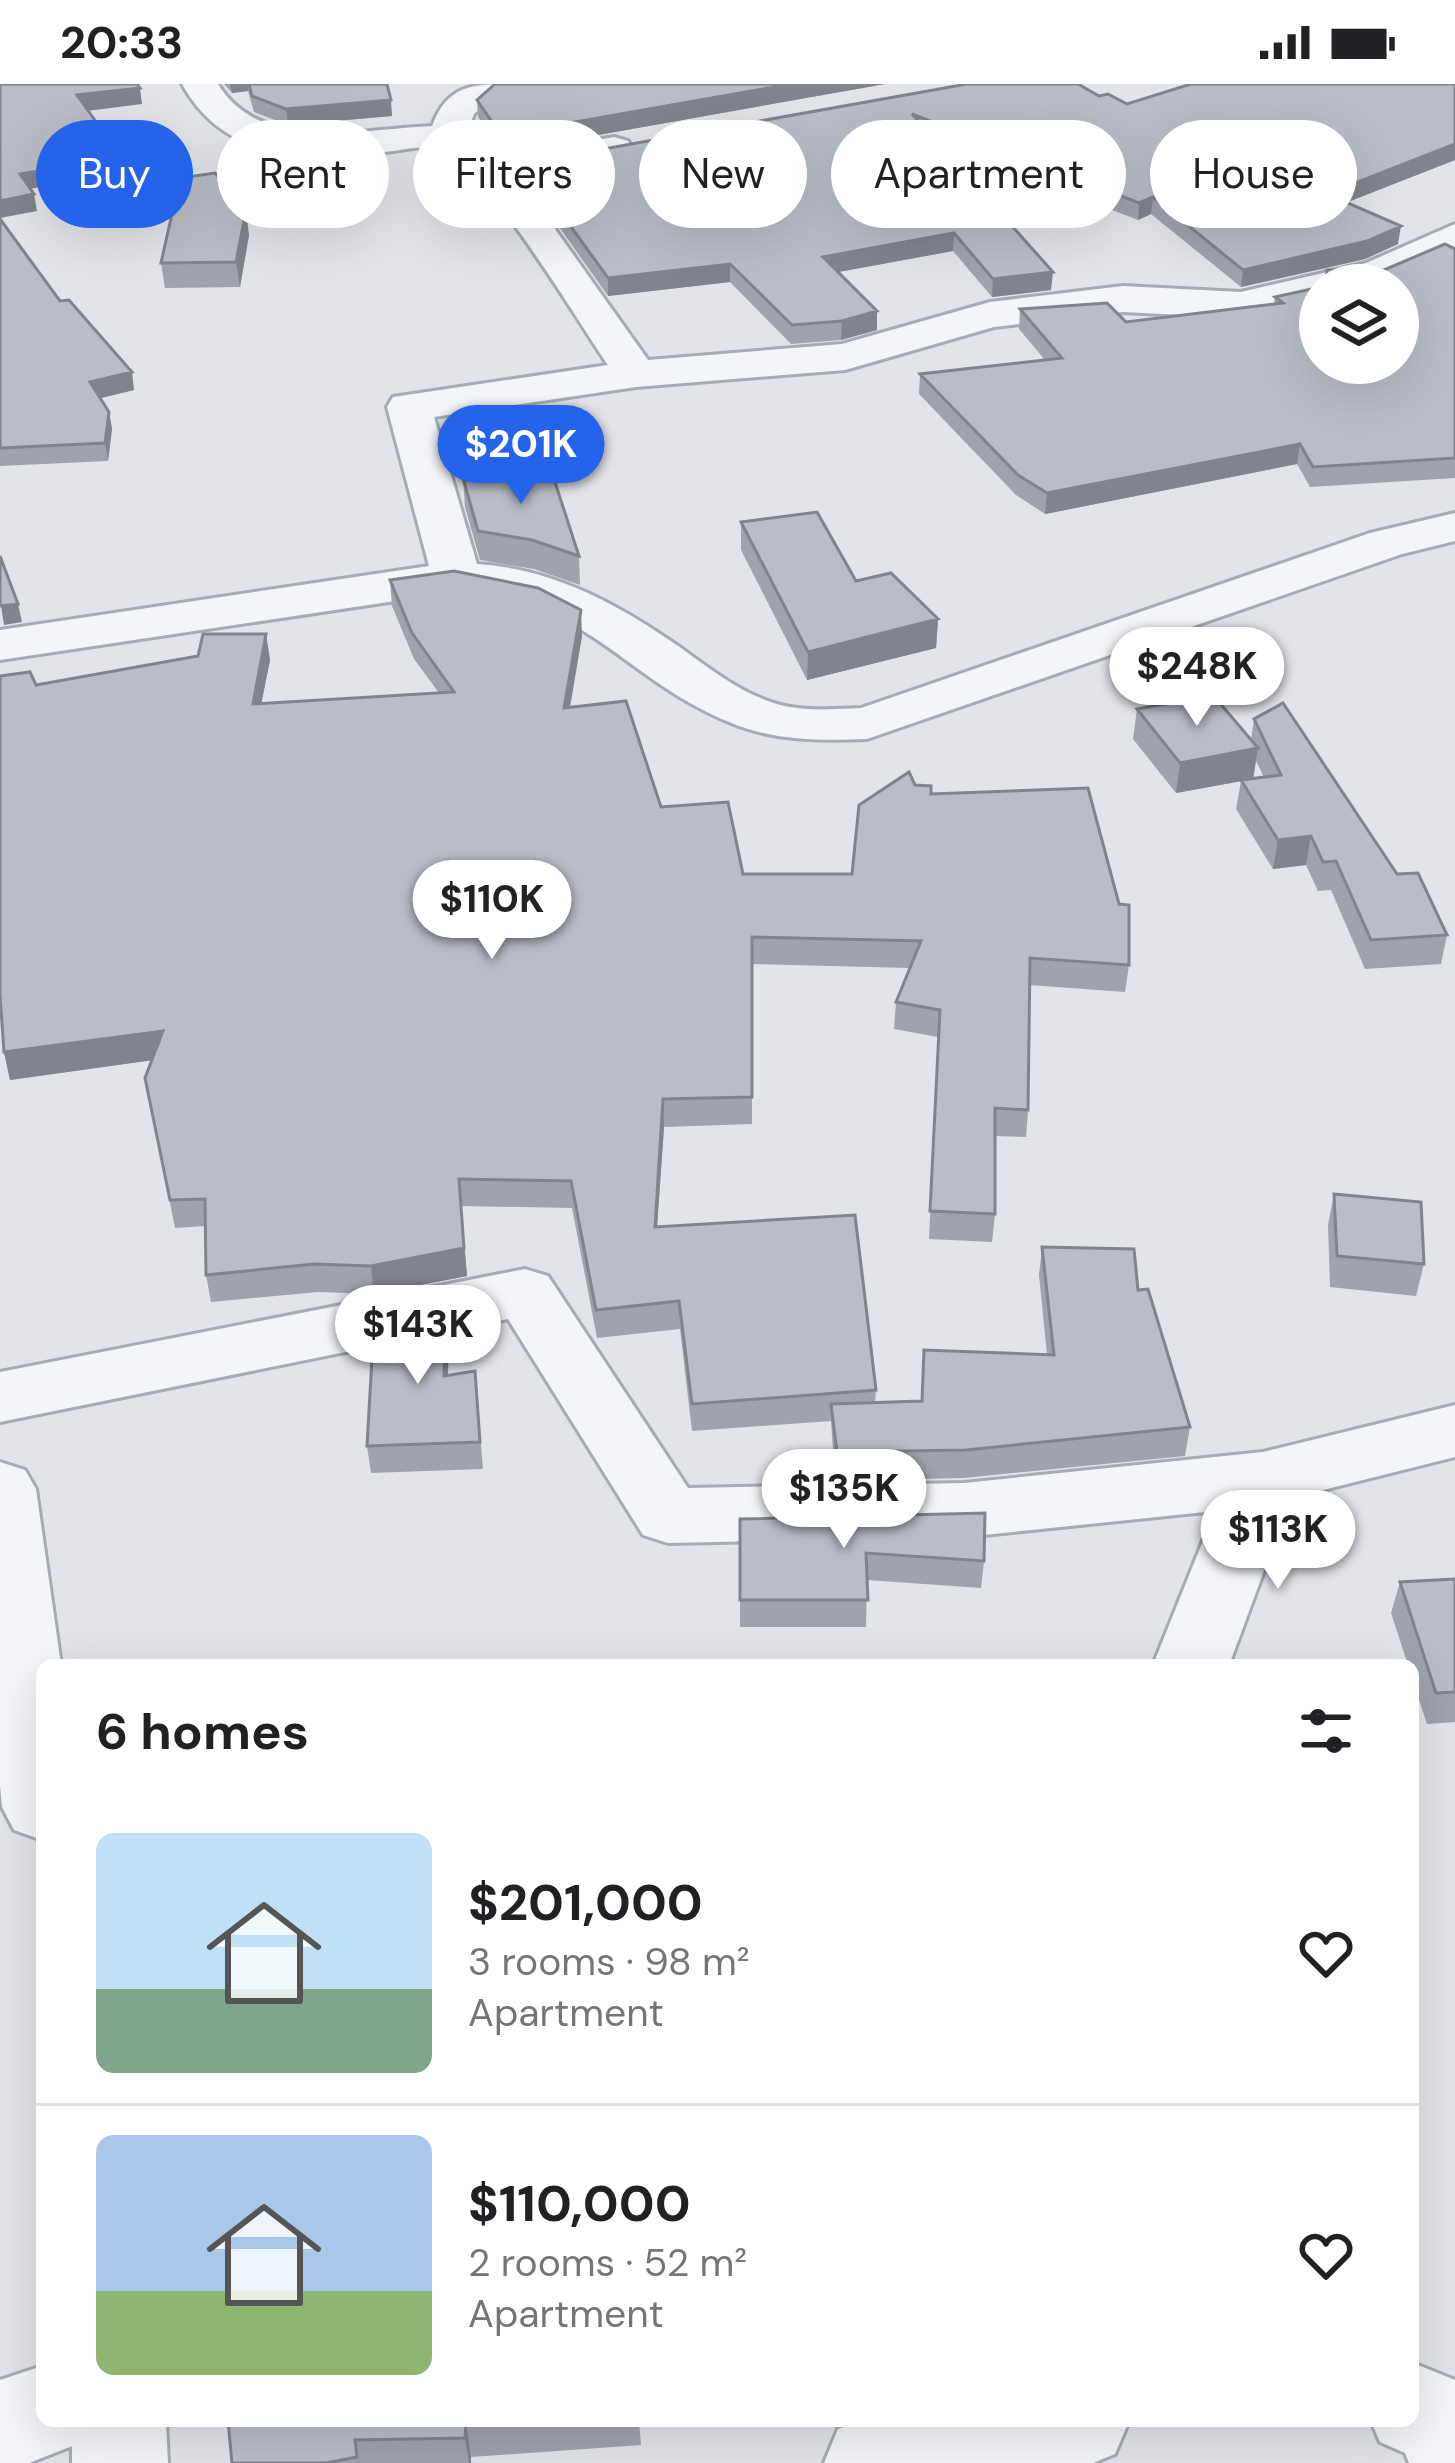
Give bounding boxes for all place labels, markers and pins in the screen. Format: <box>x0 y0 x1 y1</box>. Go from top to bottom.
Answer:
pin: $201K <box>437 405 605 507</box>
pin: $248K <box>1113 627 1281 729</box>
pin: $110K <box>408 860 576 962</box>
pin: $143K <box>334 1285 502 1387</box>
pin: $135K <box>760 1449 928 1551</box>
pin: $113K <box>1194 1490 1362 1592</box>

